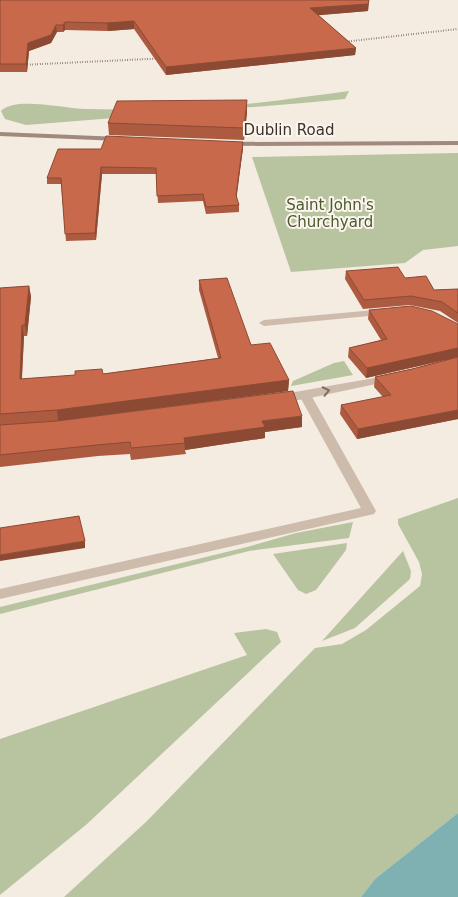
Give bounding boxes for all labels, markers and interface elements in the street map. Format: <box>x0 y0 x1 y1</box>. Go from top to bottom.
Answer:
street label: Dublin Road <box>244 121 334 139</box>
park label: Saint John's Churchyard <box>286 196 374 231</box>
one-way arrow <box>322 386 331 397</box>

